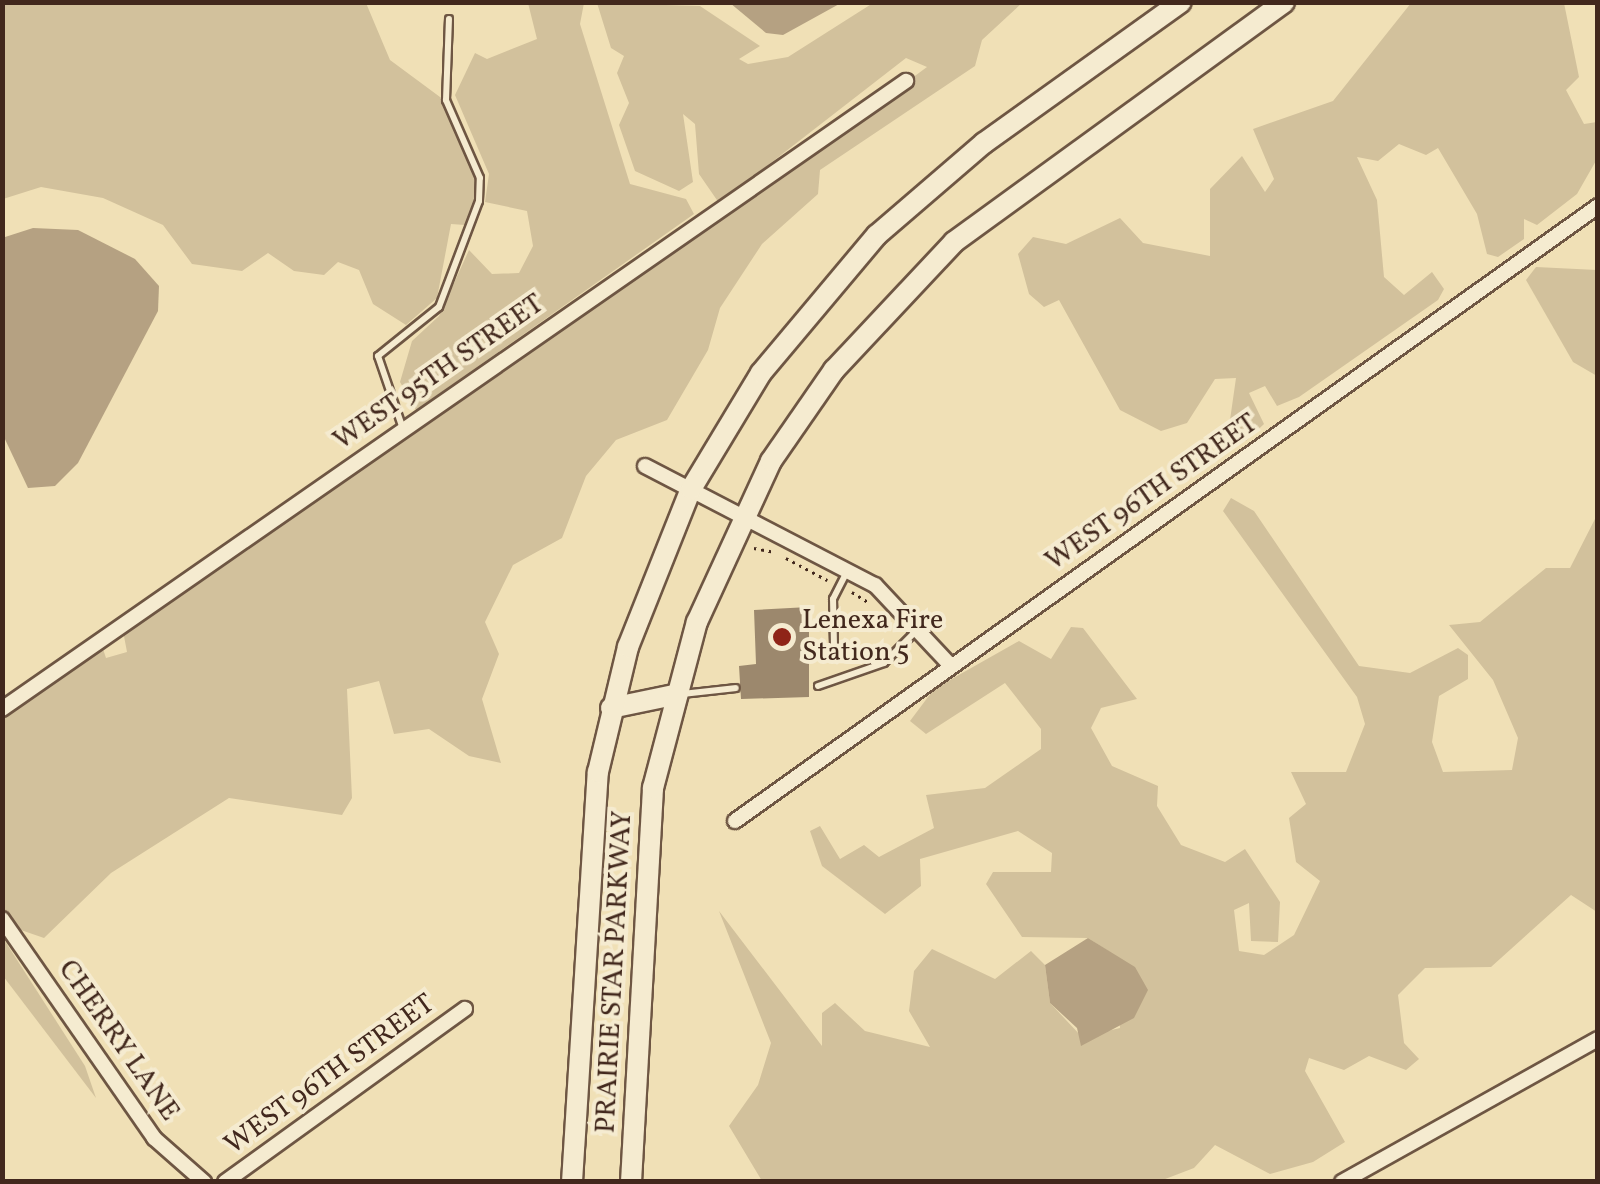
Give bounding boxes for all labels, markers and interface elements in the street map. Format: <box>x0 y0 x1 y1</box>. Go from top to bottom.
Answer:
street label: WEST 95TH STREET <box>327 288 551 458</box>
street label: WEST 96TH STREET <box>1039 407 1265 579</box>
place label: Lenexa Fire Station 5 <box>802 604 943 670</box>
marker: Lenexa Fire Station 5 <box>771 626 793 648</box>
street label: PRAIRIE STAR PARKWAY <box>590 810 640 1134</box>
street label: CHERRY LANE <box>50 954 186 1128</box>
street label: WEST 96TH STREET <box>218 987 442 1163</box>

